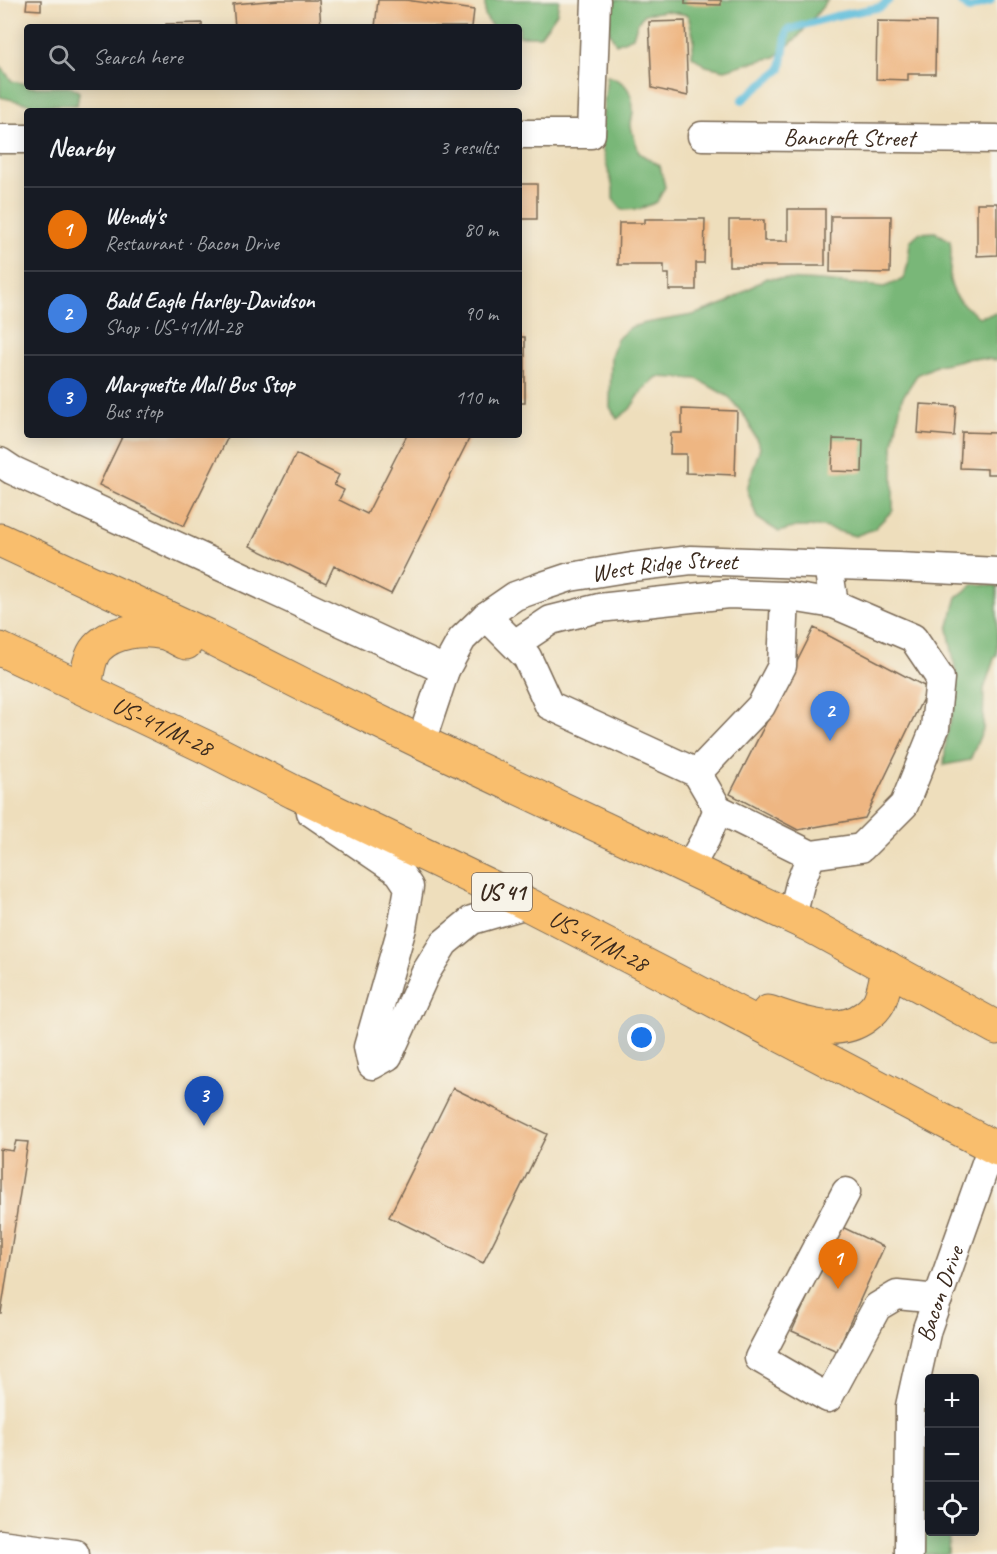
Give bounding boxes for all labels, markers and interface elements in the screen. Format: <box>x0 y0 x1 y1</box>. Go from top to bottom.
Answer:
search box <box>24 24 522 90</box>
icon: search <box>45 41 78 74</box>
text: Search here <box>93 43 183 71</box>
street label: Bancroft Street <box>783 122 918 153</box>
text: Nearby <box>48 131 113 164</box>
text: 3 results <box>439 135 498 160</box>
text: Wendy's <box>105 203 165 231</box>
text: 1 <box>63 217 72 242</box>
text: 80 m <box>464 217 498 242</box>
text: Restaurant · Bacon Drive <box>105 231 279 256</box>
text: Bald Eagle Harley-Davidson <box>105 287 315 315</box>
text: 2 <box>63 301 72 326</box>
text: 90 m <box>464 301 498 326</box>
text: Shop · US-41/M-28 <box>105 315 242 340</box>
text: Marquette Mall Bus Stop <box>105 371 295 399</box>
text: 3 <box>63 385 72 410</box>
text: 110 m <box>455 385 498 410</box>
text: Bus stop <box>105 399 163 424</box>
street label: West Ridge Street <box>589 545 740 588</box>
street label: US-41/M-28 <box>108 690 219 764</box>
pin: 2 <box>810 692 850 741</box>
road number: US 41 <box>472 873 532 911</box>
street label: US-41/M-28 <box>544 903 655 980</box>
your location <box>627 1023 656 1052</box>
pin: 3 <box>184 1076 224 1126</box>
pin: 1 <box>818 1240 858 1289</box>
street label: Bacon Drive <box>910 1240 971 1344</box>
map controls <box>925 1374 979 1536</box>
button: + <box>925 1374 979 1428</box>
button: − <box>925 1428 979 1482</box>
button: locate <box>925 1482 979 1536</box>

